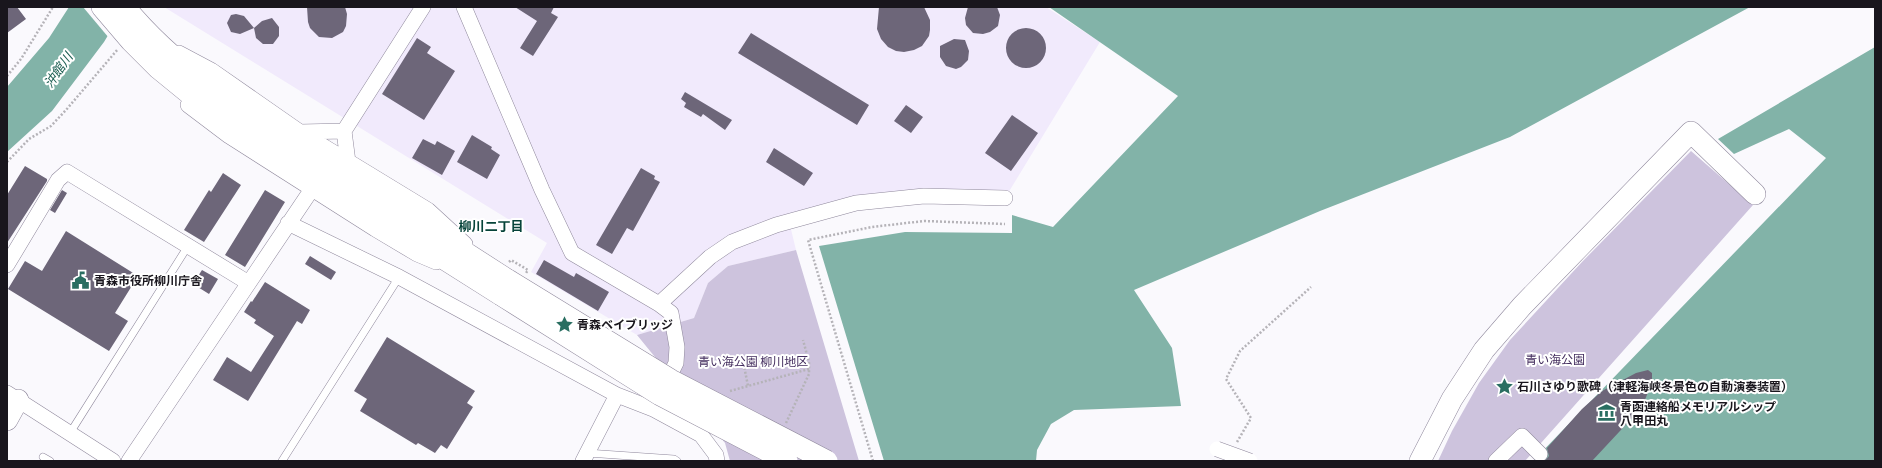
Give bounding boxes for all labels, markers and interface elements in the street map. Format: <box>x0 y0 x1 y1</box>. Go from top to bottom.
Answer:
water label: 沖館川 <box>40 48 77 91</box>
district label: 柳川二丁目 <box>458 218 524 234</box>
public building icon: 青森市役所柳川庁舎 <box>71 270 91 290</box>
place label: 青森市役所柳川庁舎 <box>94 273 202 287</box>
place icon: 青森ベイブリッジ <box>554 314 574 334</box>
place label: 青森ベイブリッジ <box>577 317 673 331</box>
park label: 青い海公園 <box>1525 352 1585 366</box>
park label: 青い海公園 柳川地区 <box>698 354 808 368</box>
place icon: 石川さゆり歌碑（津軽海峡冬景色の自動演奏装置） <box>1494 376 1514 396</box>
place label: 石川さゆり歌碑（津軽海峡冬景色の自動演奏装置） <box>1517 379 1793 393</box>
place label: 青函連絡船メモリアルシップ 八甲田丸 <box>1620 399 1776 427</box>
museum icon: 青函連絡船メモリアルシップ 八甲田丸 <box>1597 403 1617 423</box>

